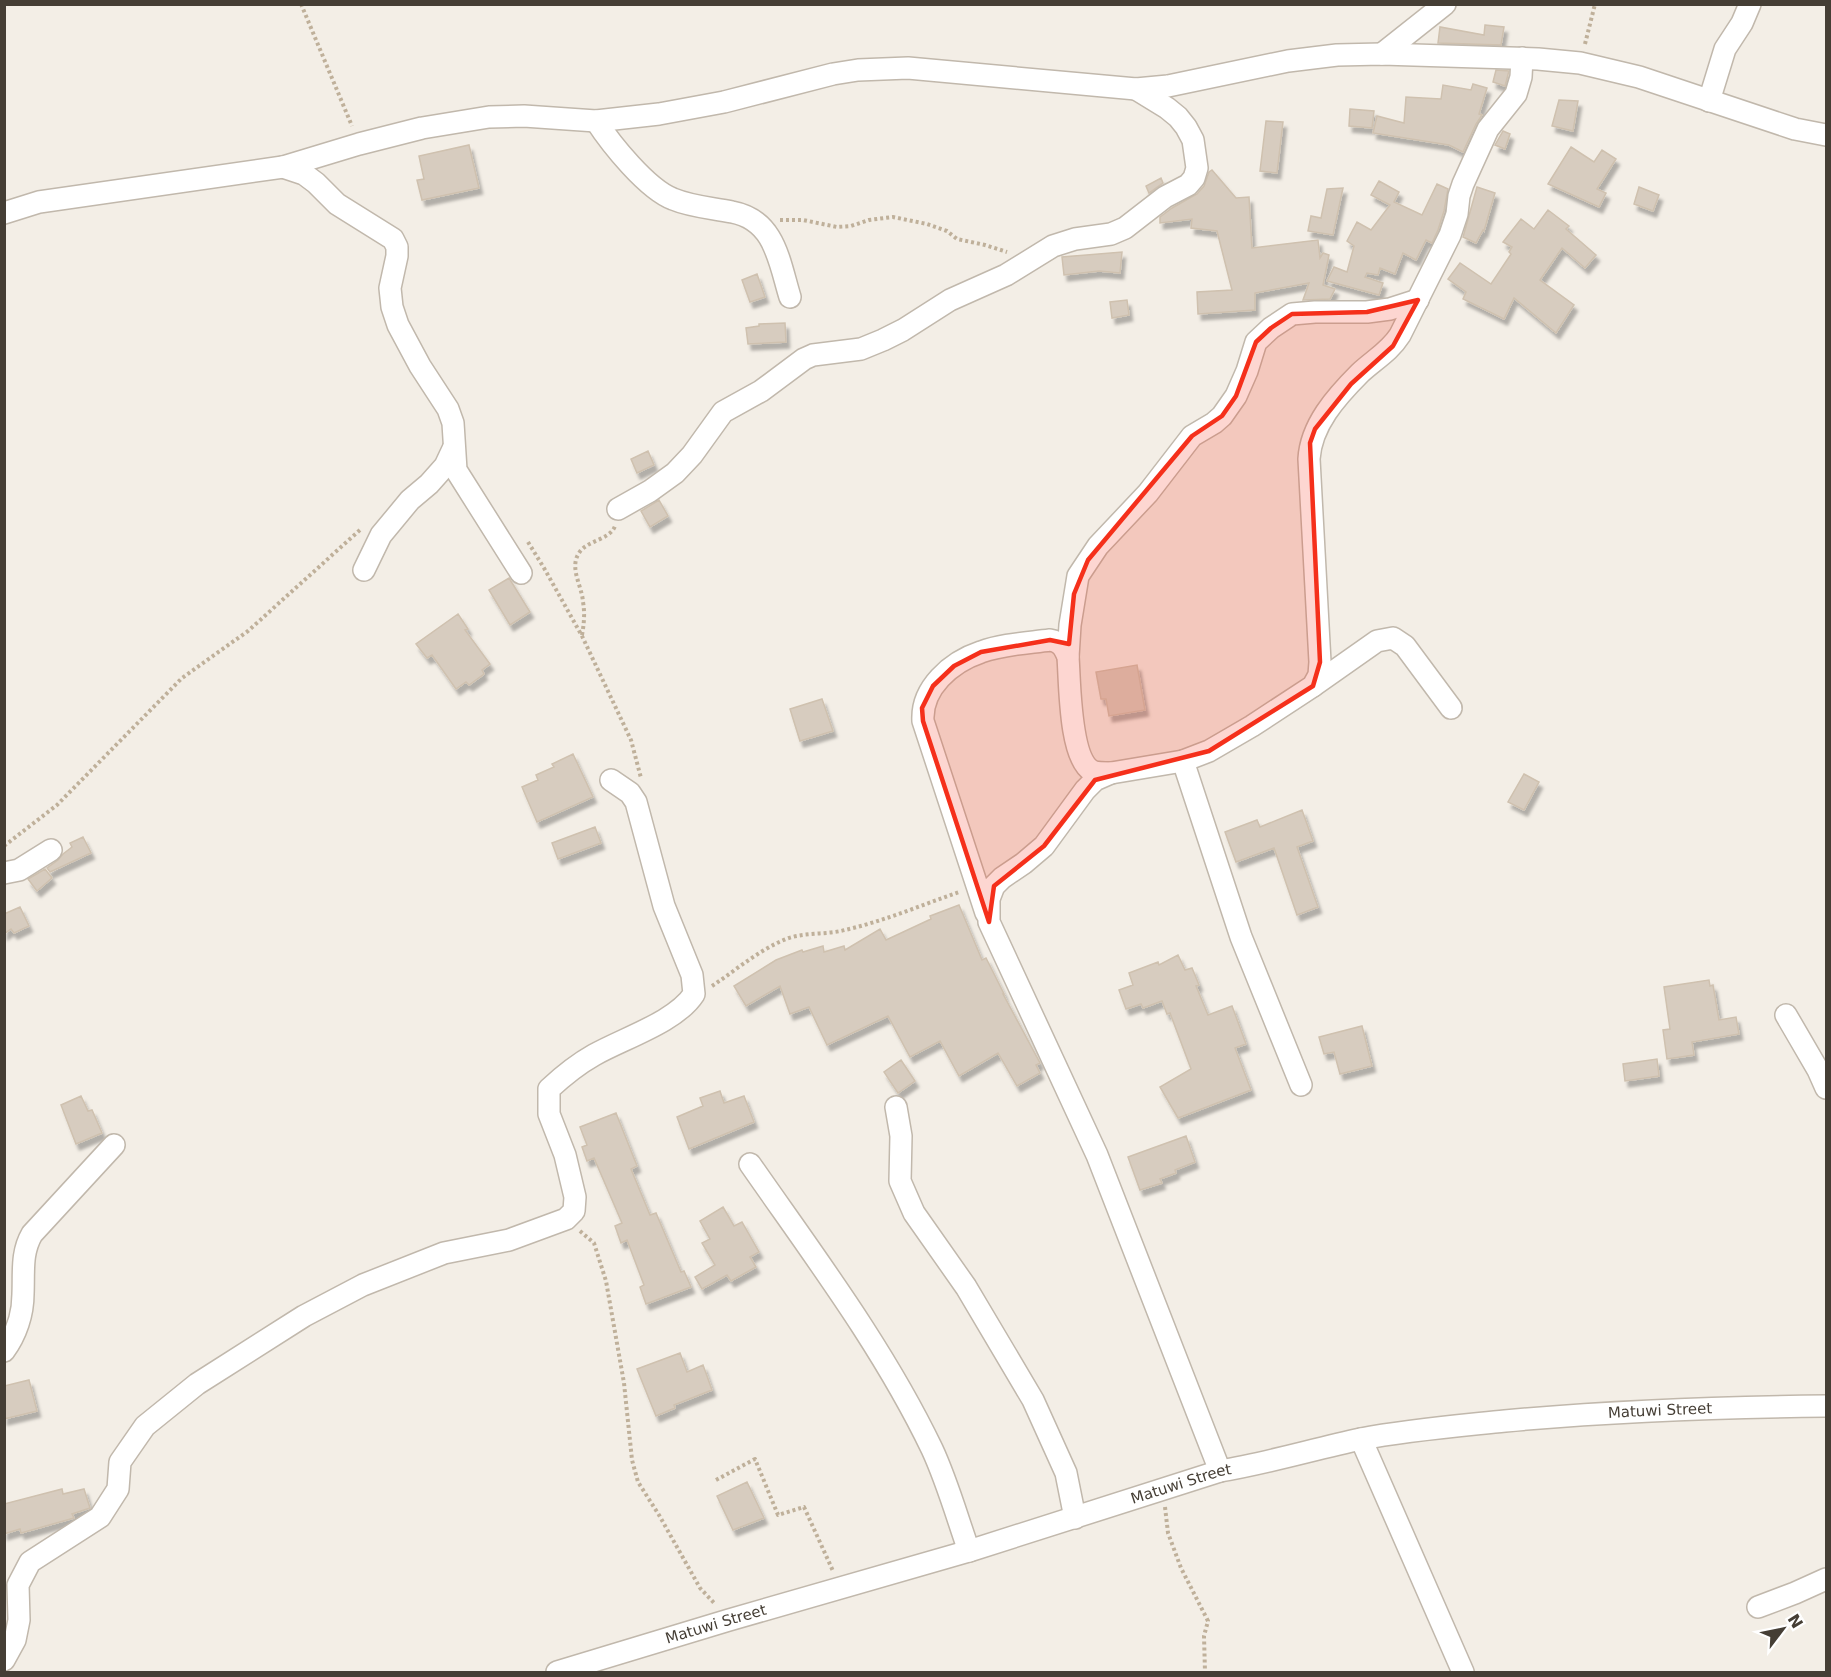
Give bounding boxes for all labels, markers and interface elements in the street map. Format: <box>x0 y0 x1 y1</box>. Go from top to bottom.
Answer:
street label: Matuwi Street <box>1607 1399 1713 1422</box>
street label: Matuwi Street <box>1129 1460 1233 1508</box>
north arrow <box>1753 1599 1813 1659</box>
street label: Matuwi Street <box>663 1601 769 1648</box>
text: N <box>1784 1611 1807 1632</box>

